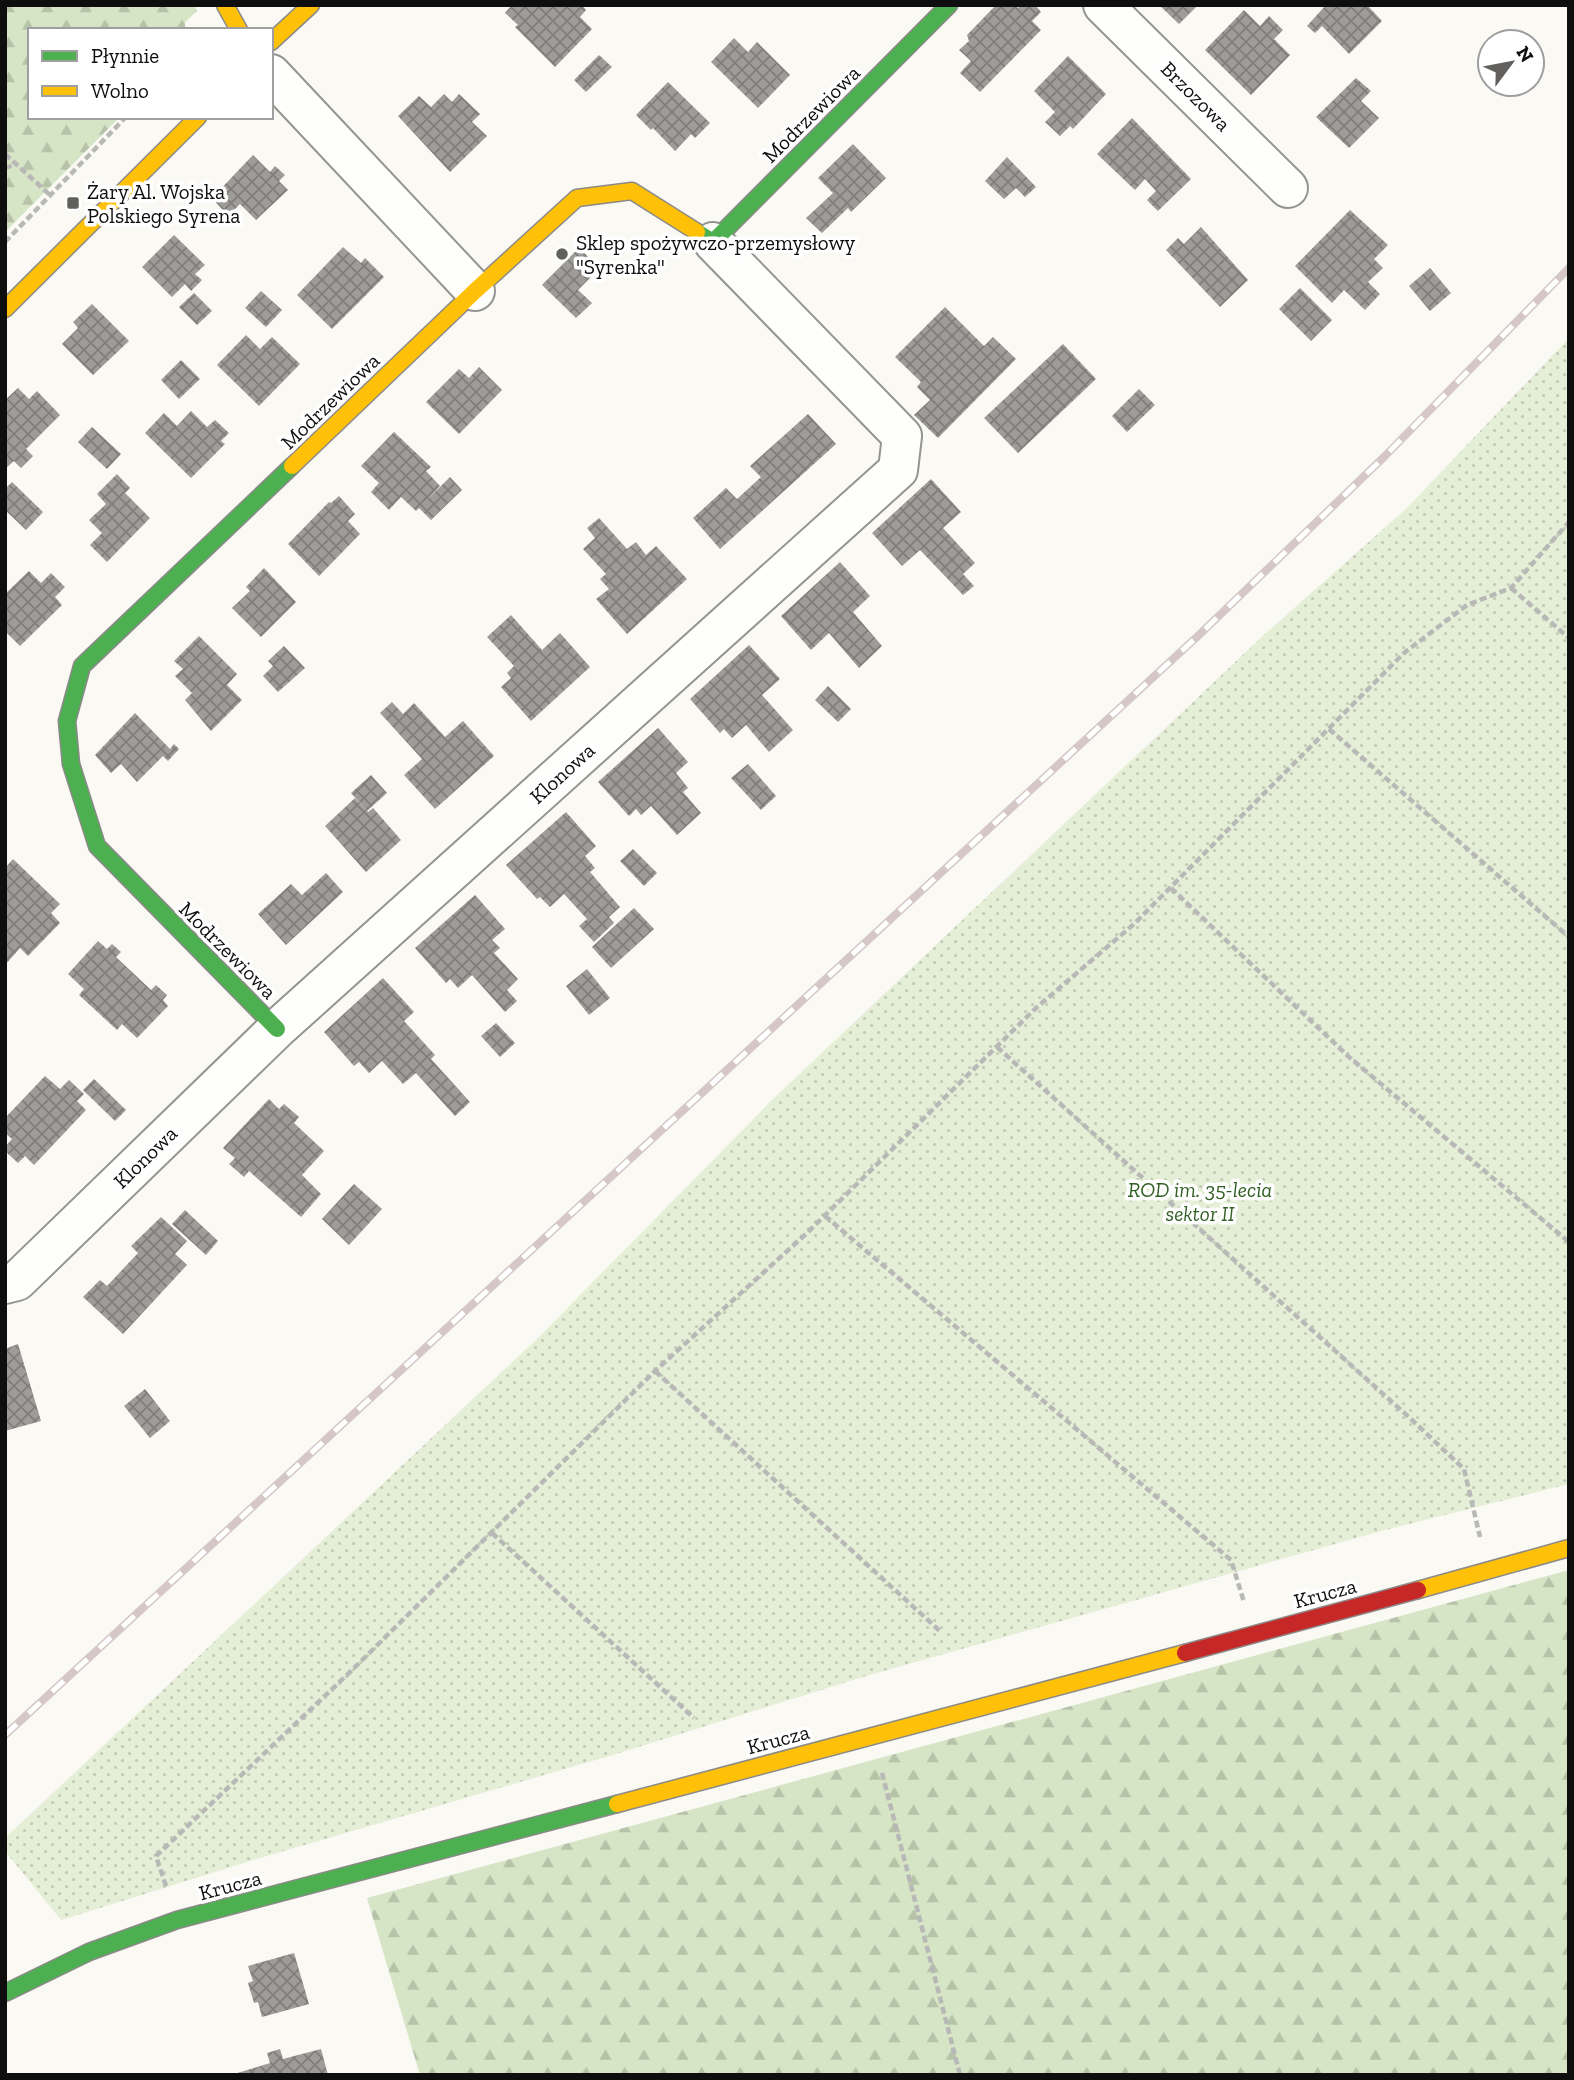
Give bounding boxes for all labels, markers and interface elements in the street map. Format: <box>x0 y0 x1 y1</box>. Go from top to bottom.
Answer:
legend <box>28 28 273 119</box>
north arrow <box>1476 28 1546 98</box>
text: N <box>1511 42 1539 66</box>
text: Płynnie <box>91 43 159 68</box>
street label: Brzozowa <box>1156 56 1236 136</box>
street label: Modrzewiowa <box>757 60 865 168</box>
text: Wolno <box>91 78 149 103</box>
place label: Żary Al. Wojska Polskiego Syrena <box>87 179 241 228</box>
marker: Żary Al. Wojska Polskiego Syrena <box>65 195 81 211</box>
place label: Sklep spożywczo-przemysłowy "Syrenka" <box>576 230 856 279</box>
marker: Sklep spożywczo-przemysłowy "Syrenka" <box>554 246 570 262</box>
street label: Modrzewiowa <box>276 348 384 454</box>
street label: Klonowa <box>524 737 600 809</box>
street label: Modrzewiowa <box>174 896 282 1004</box>
street label: Klonowa <box>108 1121 182 1193</box>
park label: ROD im. 35-lecia sektor II <box>1128 1177 1272 1226</box>
street label: Krucza <box>1291 1573 1359 1613</box>
street label: Krucza <box>744 1719 812 1759</box>
street label: Krucza <box>196 1865 264 1905</box>

